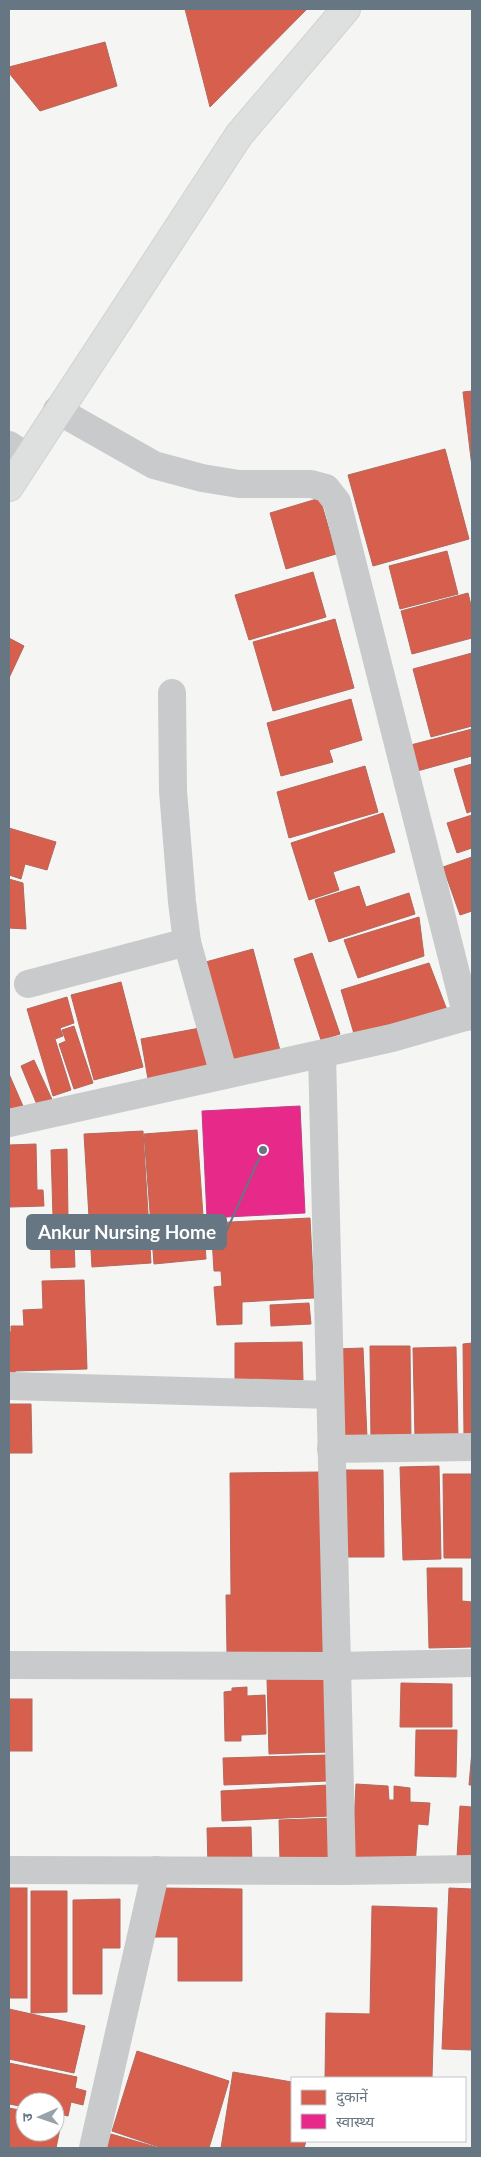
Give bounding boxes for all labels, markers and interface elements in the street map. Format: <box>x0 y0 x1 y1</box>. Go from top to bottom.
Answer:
callout: Ankur Nursing Home <box>27 1215 226 1249</box>
text: Ankur Nursing Home <box>37 1220 216 1243</box>
legend <box>291 2077 466 2142</box>
text: दुकानें <box>336 2087 368 2107</box>
north arrow <box>15 2092 65 2142</box>
text: उ <box>18 2112 35 2122</box>
text: स्वास्थ्य <box>336 2112 374 2130</box>

